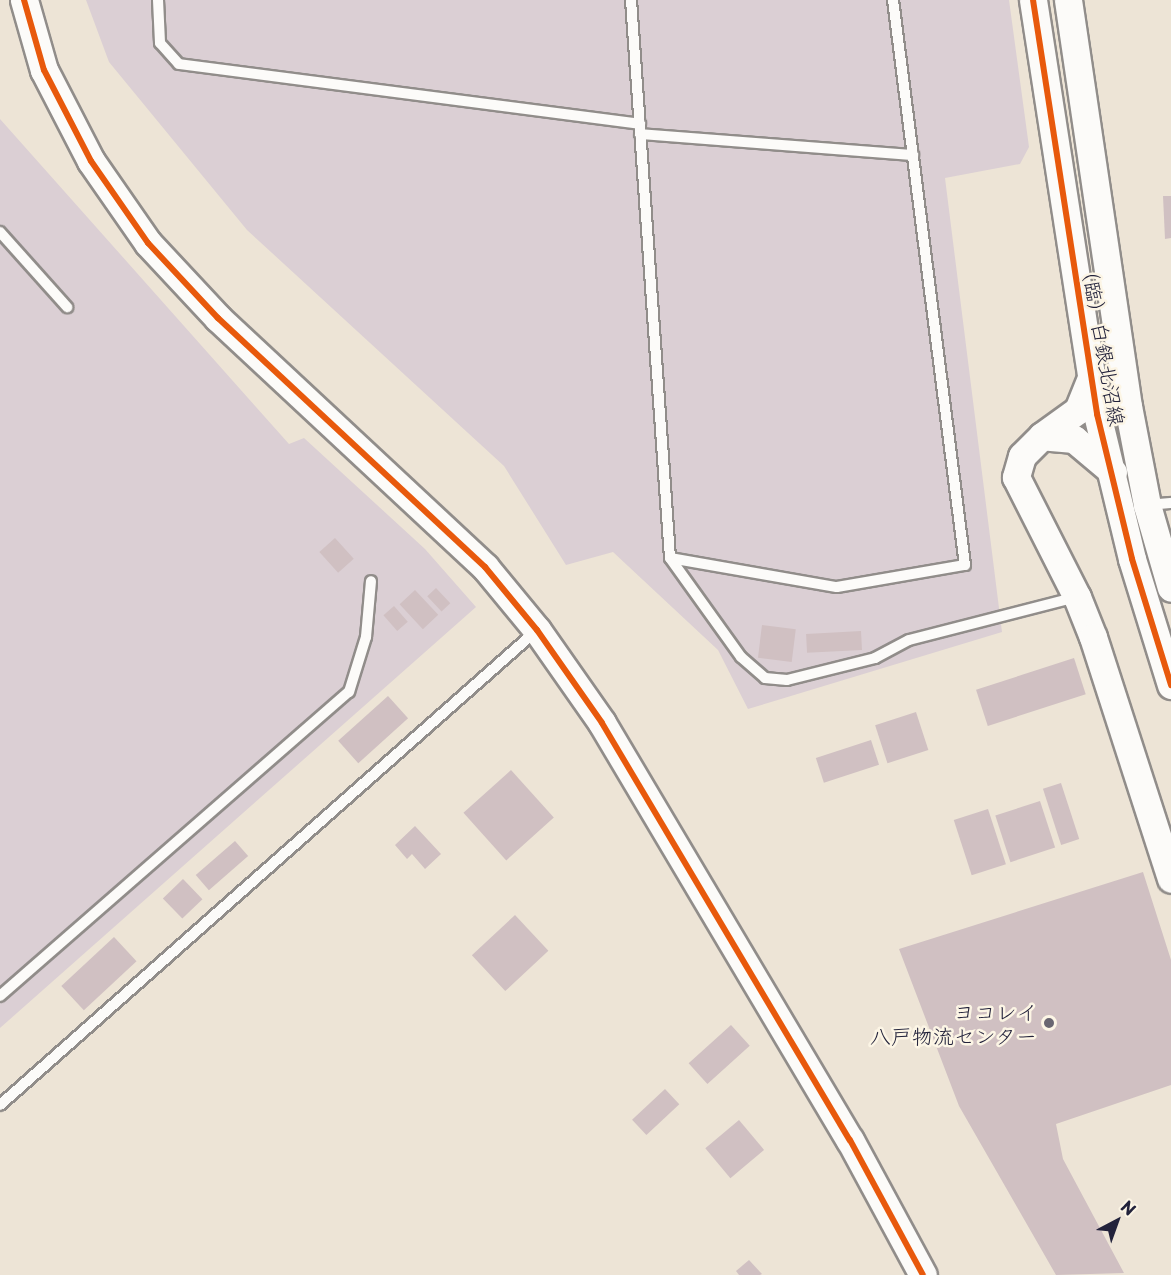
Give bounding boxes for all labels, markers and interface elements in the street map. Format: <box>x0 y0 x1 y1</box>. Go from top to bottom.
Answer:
street label: （臨）白銀北沼線 <box>1077 258 1131 428</box>
place label: ヨコレイ 八戸物流センター <box>869 998 1037 1048</box>
marker: ヨコレイ 八戸物流センター <box>1042 1016 1056 1030</box>
north arrow <box>1087 1191 1147 1251</box>
text: N <box>1116 1194 1141 1221</box>

